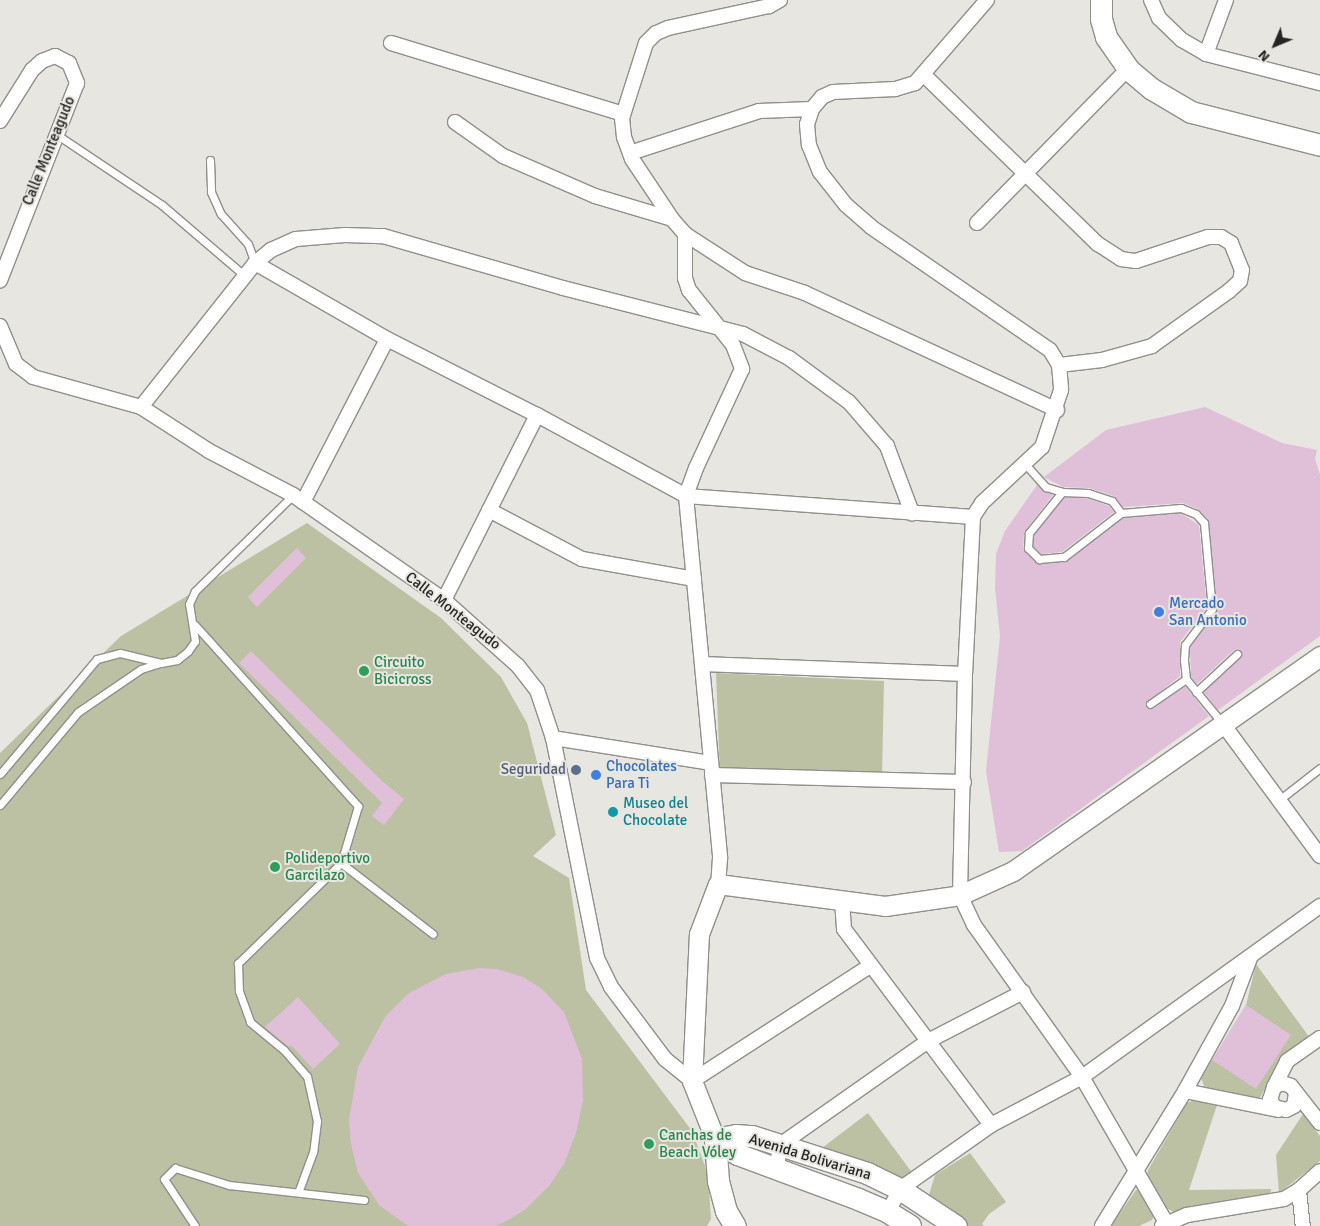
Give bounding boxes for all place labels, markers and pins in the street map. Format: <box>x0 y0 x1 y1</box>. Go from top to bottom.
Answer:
place label: Mercado San Antonio <box>1169 594 1247 629</box>
marker: Mercado San Antonio <box>1153 606 1165 618</box>
place label: Circuito Bicicross <box>374 653 432 688</box>
marker: Circuito Bicicross <box>358 665 370 677</box>
place label: Chocolates Para Ti <box>606 757 677 792</box>
place label: Seguridad <box>501 761 566 779</box>
marker: Seguridad <box>570 764 582 776</box>
marker: Chocolates Para Ti <box>590 769 602 781</box>
place label: Museo del Chocolate <box>623 794 688 829</box>
marker: Museo del Chocolate <box>607 806 619 818</box>
place label: Polideportivo Garcilazo <box>285 849 370 884</box>
marker: Polideportivo Garcilazo <box>269 861 281 873</box>
place label: Canchas de Beach Vóley <box>659 1126 736 1161</box>
marker: Canchas de Beach Vóley <box>643 1138 655 1150</box>

